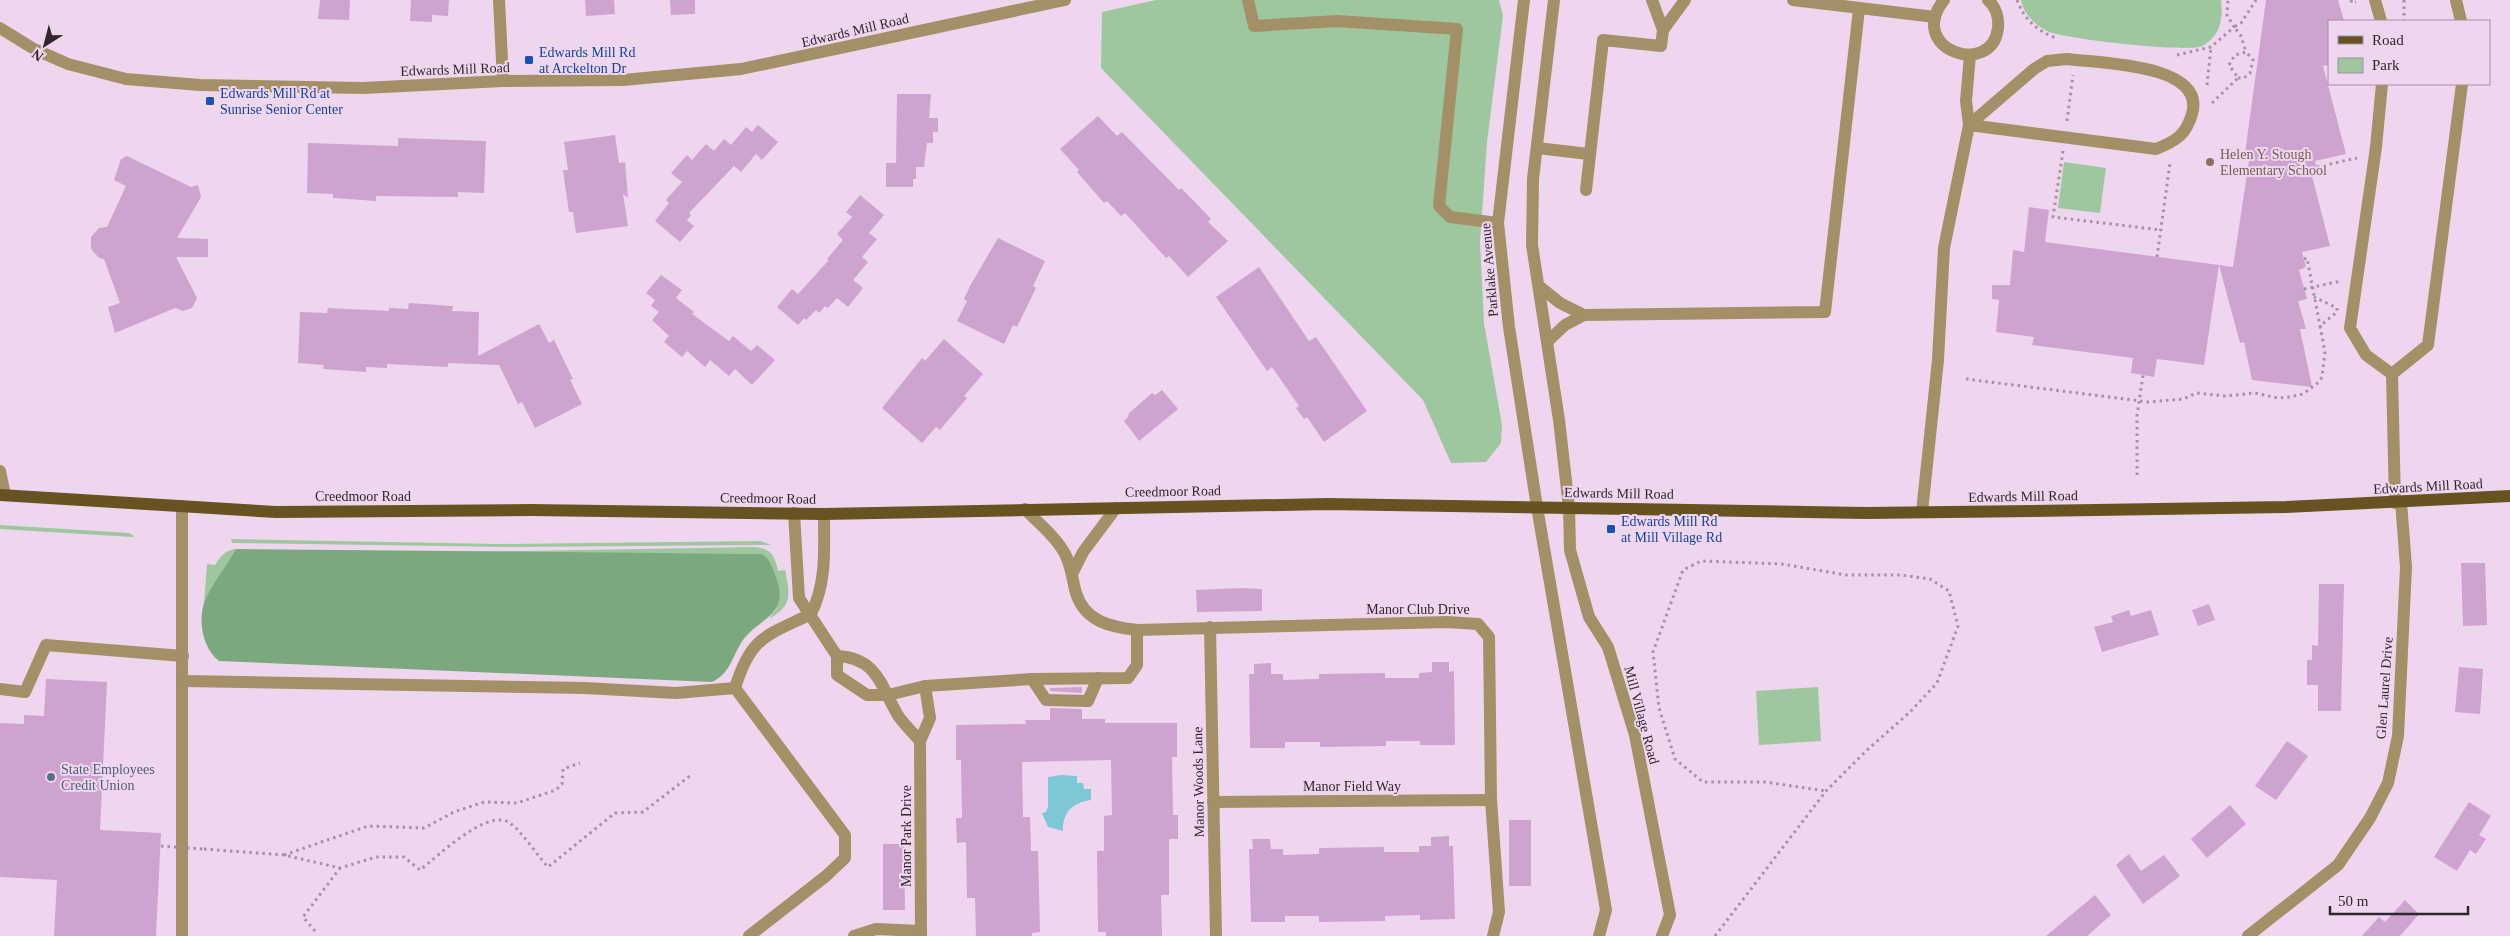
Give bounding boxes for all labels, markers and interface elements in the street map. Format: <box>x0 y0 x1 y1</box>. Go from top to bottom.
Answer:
street label: Edwards Mill Road <box>800 11 910 50</box>
north arrow <box>20 20 70 70</box>
legend <box>2328 20 2490 85</box>
text: Road <box>2372 32 2404 48</box>
place label: Edwards Mill Rd at Arckelton Dr <box>539 45 635 76</box>
text: N <box>29 46 46 64</box>
marker: Edwards Mill Rd at Arckelton Dr <box>523 54 535 66</box>
text: Park <box>2372 57 2400 73</box>
street label: Edwards Mill Road <box>400 60 510 79</box>
place label: Edwards Mill Rd at Sunrise Senior Center <box>220 86 343 117</box>
marker: Edwards Mill Rd at Sunrise Senior Center <box>204 95 216 107</box>
place label: Helen Y. Stough Elementary School <box>2220 147 2327 178</box>
marker: Helen Y. Stough Elementary School <box>2204 156 2216 168</box>
street label: Parklake Avenue <box>1478 222 1501 318</box>
street label: Edwards Mill Road <box>2373 476 2483 497</box>
street label: Creedmoor Road <box>1125 483 1221 500</box>
street label: Edwards Mill Road <box>1564 485 1674 502</box>
street label: Edwards Mill Road <box>1968 488 2078 505</box>
street label: Creedmoor Road <box>315 489 411 504</box>
street label: Creedmoor Road <box>720 490 816 507</box>
place label: Edwards Mill Rd at Mill Village Rd <box>1621 514 1722 545</box>
marker: Edwards Mill Rd at Mill Village Rd <box>1605 523 1617 535</box>
street label: Manor Club Drive <box>1366 602 1470 617</box>
street label: Glen Laurel Drive <box>2373 636 2396 740</box>
street label: Mill Village Road <box>1621 665 1662 766</box>
street label: Manor Woods Lane <box>1190 727 1207 837</box>
place label: State Employees Credit Union <box>61 762 155 793</box>
marker: State Employees Credit Union <box>45 771 57 783</box>
street label: Manor Field Way <box>1303 779 1401 794</box>
street label: Manor Park Drive <box>899 785 914 887</box>
scale bar <box>2330 884 2468 916</box>
text: 50 m <box>2338 893 2369 909</box>

